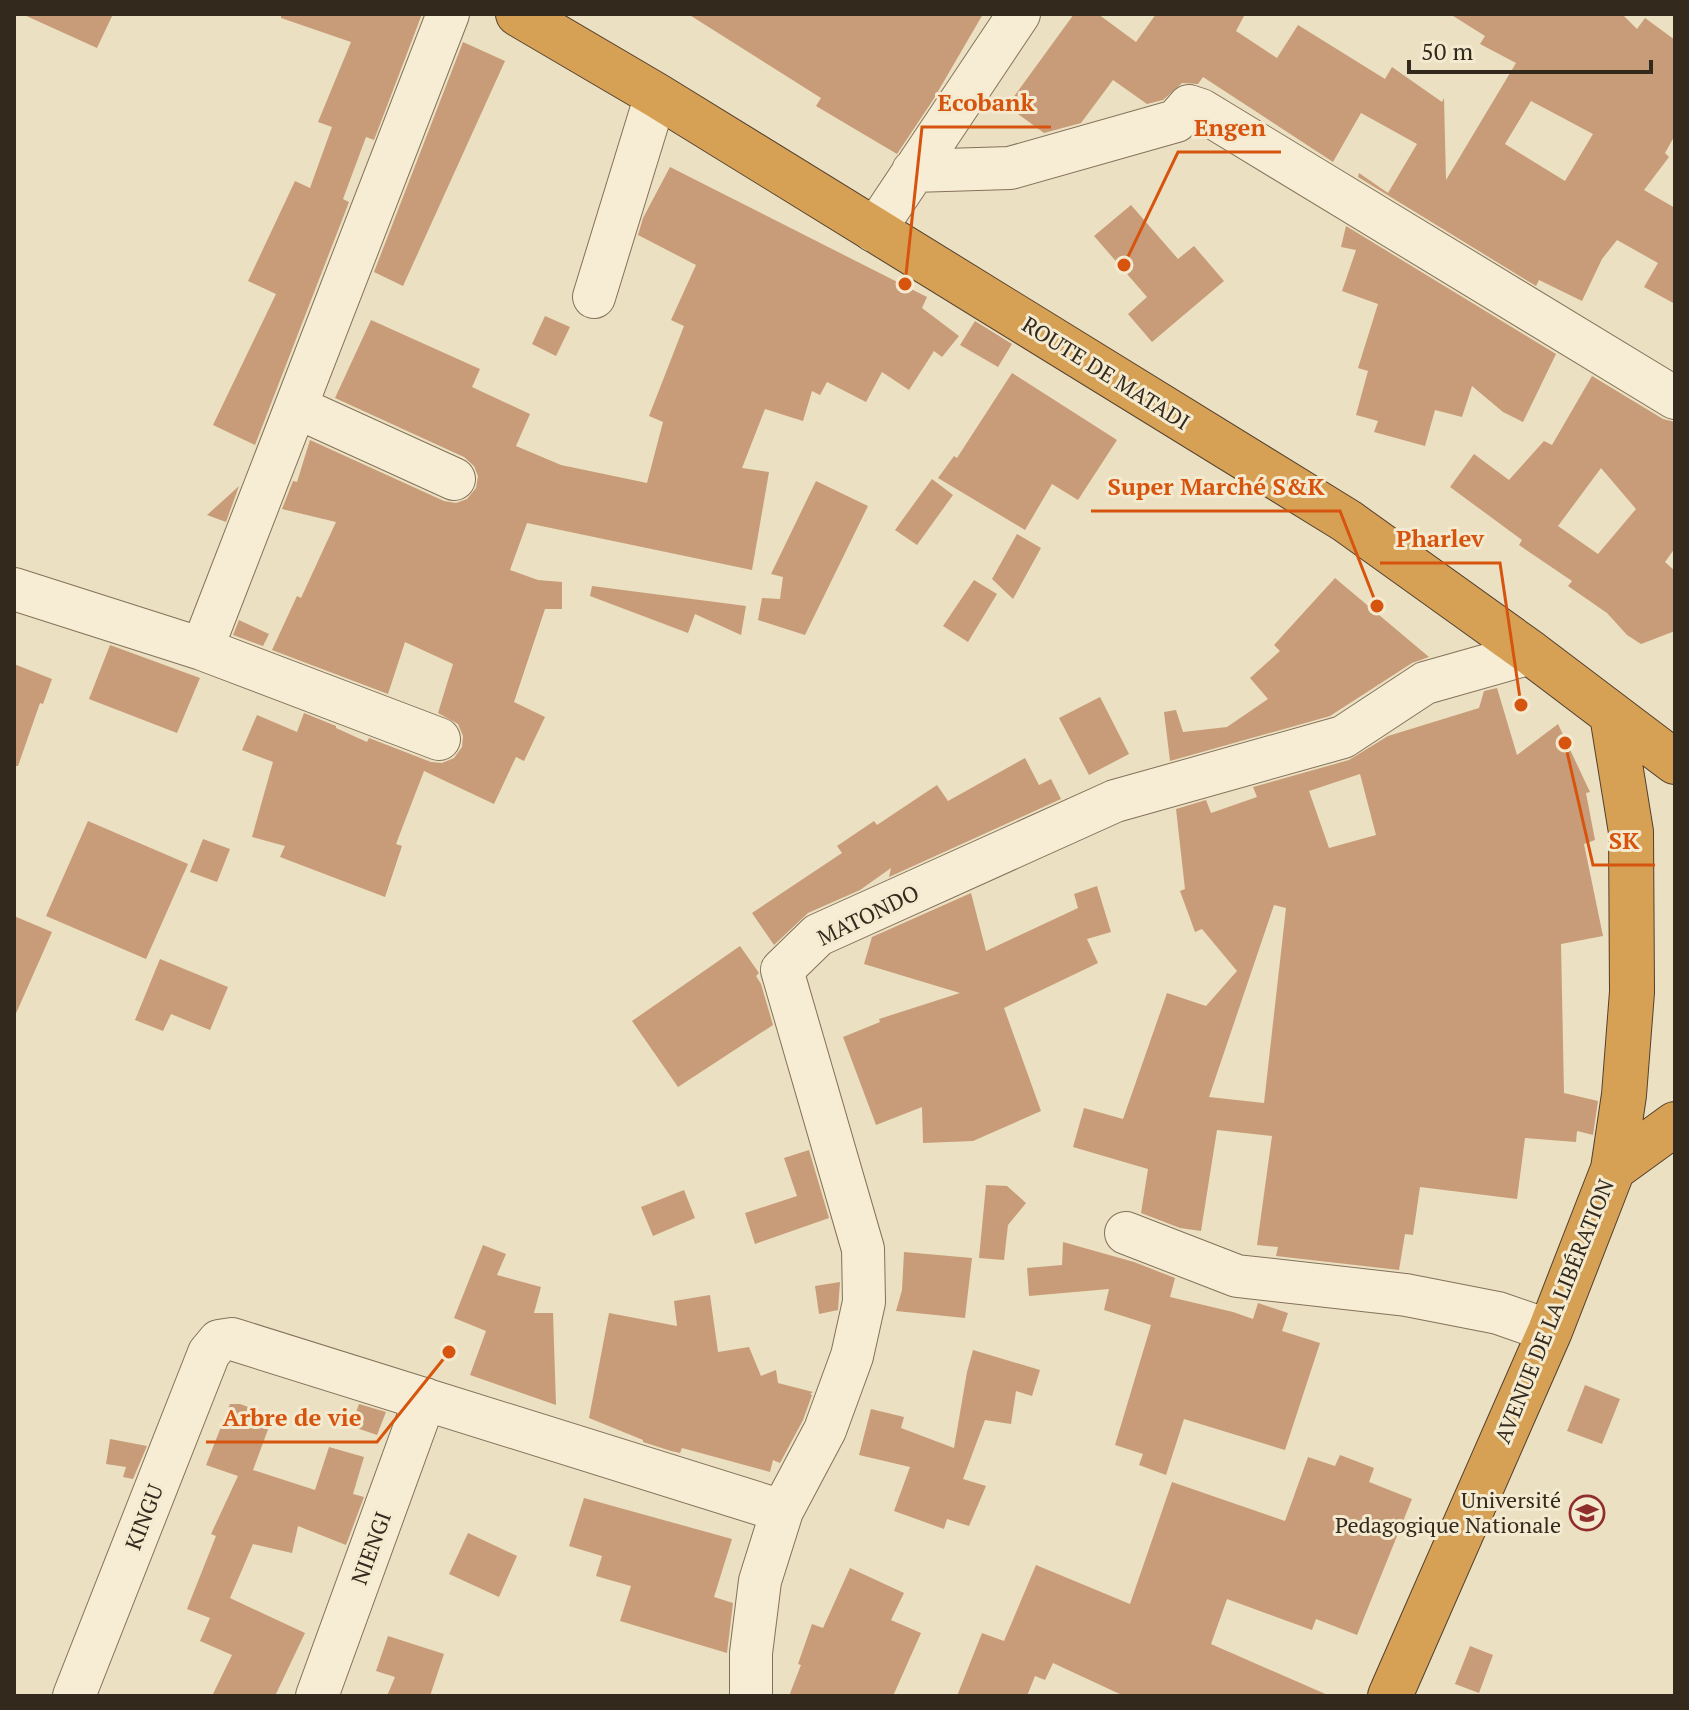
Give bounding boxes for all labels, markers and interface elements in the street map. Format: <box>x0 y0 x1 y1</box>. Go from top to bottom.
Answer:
scale bar <box>1409 24 1651 74</box>
text: 50 m <box>1421 35 1473 67</box>
callout: Ecobank <box>922 79 1051 127</box>
text: Ecobank <box>938 86 1034 118</box>
callout: Engen <box>1178 104 1281 152</box>
text: Engen <box>1194 111 1266 143</box>
street label: ROUTE DE MATADI <box>1017 309 1196 436</box>
callout: Super Marché S&K <box>1091 463 1340 511</box>
text: Super Marché S&K <box>1108 470 1325 502</box>
callout: Pharlev <box>1380 515 1500 563</box>
text: Pharlev <box>1396 522 1485 554</box>
callout: SK <box>1593 817 1655 865</box>
text: SK <box>1609 824 1640 856</box>
street label: MATONDO <box>812 877 923 952</box>
street label: AVENUE DE LA LIBÉRATION <box>1487 1174 1620 1447</box>
callout: Arbre de vie <box>206 1394 377 1442</box>
text: Arbre de vie <box>222 1401 362 1433</box>
street label: KINGU <box>118 1480 169 1554</box>
place label: Université Pedagogique Nationale <box>1335 1485 1561 1539</box>
school or university icon: Université Pedagogique Nationale <box>1568 1494 1606 1532</box>
street label: NIENGI <box>344 1507 397 1588</box>

